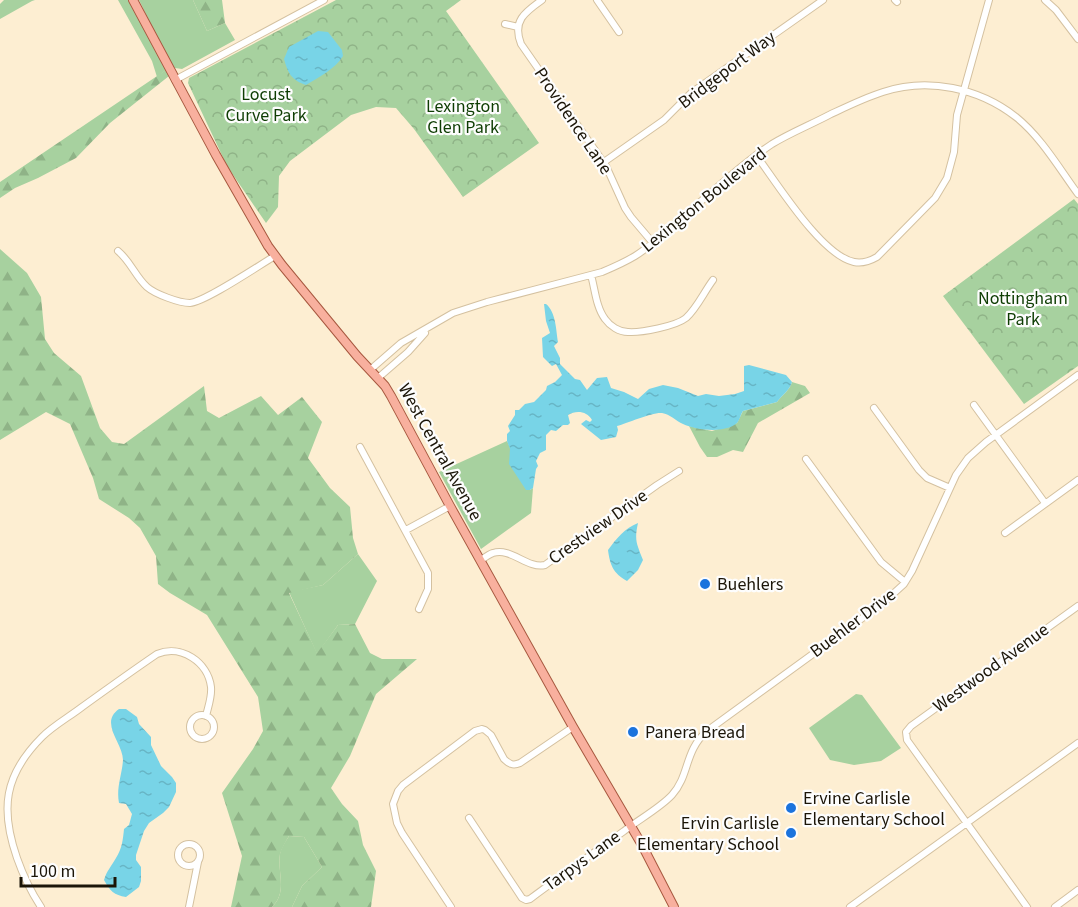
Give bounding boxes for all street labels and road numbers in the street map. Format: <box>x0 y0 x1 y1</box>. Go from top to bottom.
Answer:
street label: Bridgeport Way <box>673 25 781 115</box>
street label: Providence Lane <box>528 62 618 180</box>
street label: Lexington Boulevard <box>636 142 772 258</box>
street label: West Central Avenue <box>392 379 488 525</box>
street label: Crestview Drive <box>543 483 653 570</box>
street label: Buehler Drive <box>805 582 901 664</box>
street label: Westwood Avenue <box>928 617 1054 719</box>
street label: Tarpys Lane <box>538 824 626 897</box>

